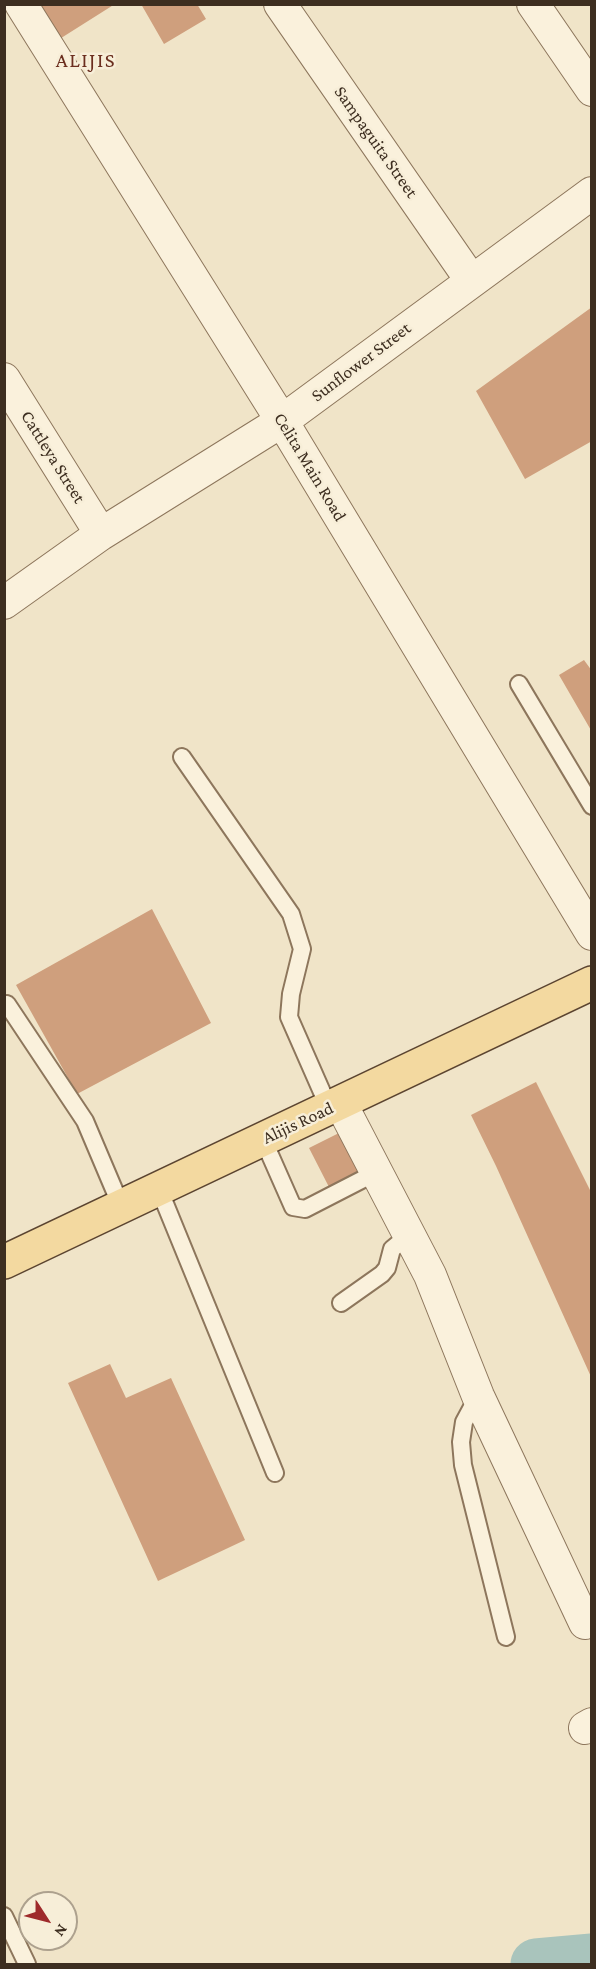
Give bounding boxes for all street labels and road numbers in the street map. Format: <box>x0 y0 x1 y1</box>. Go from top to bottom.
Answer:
street label: Sampaguita Street <box>329 82 423 202</box>
street label: Sunflower Street <box>307 317 415 407</box>
street label: Cattleya Street <box>16 407 90 507</box>
street label: Celita Main Road <box>269 409 351 525</box>
street label: Alijis Road <box>259 1097 337 1149</box>

